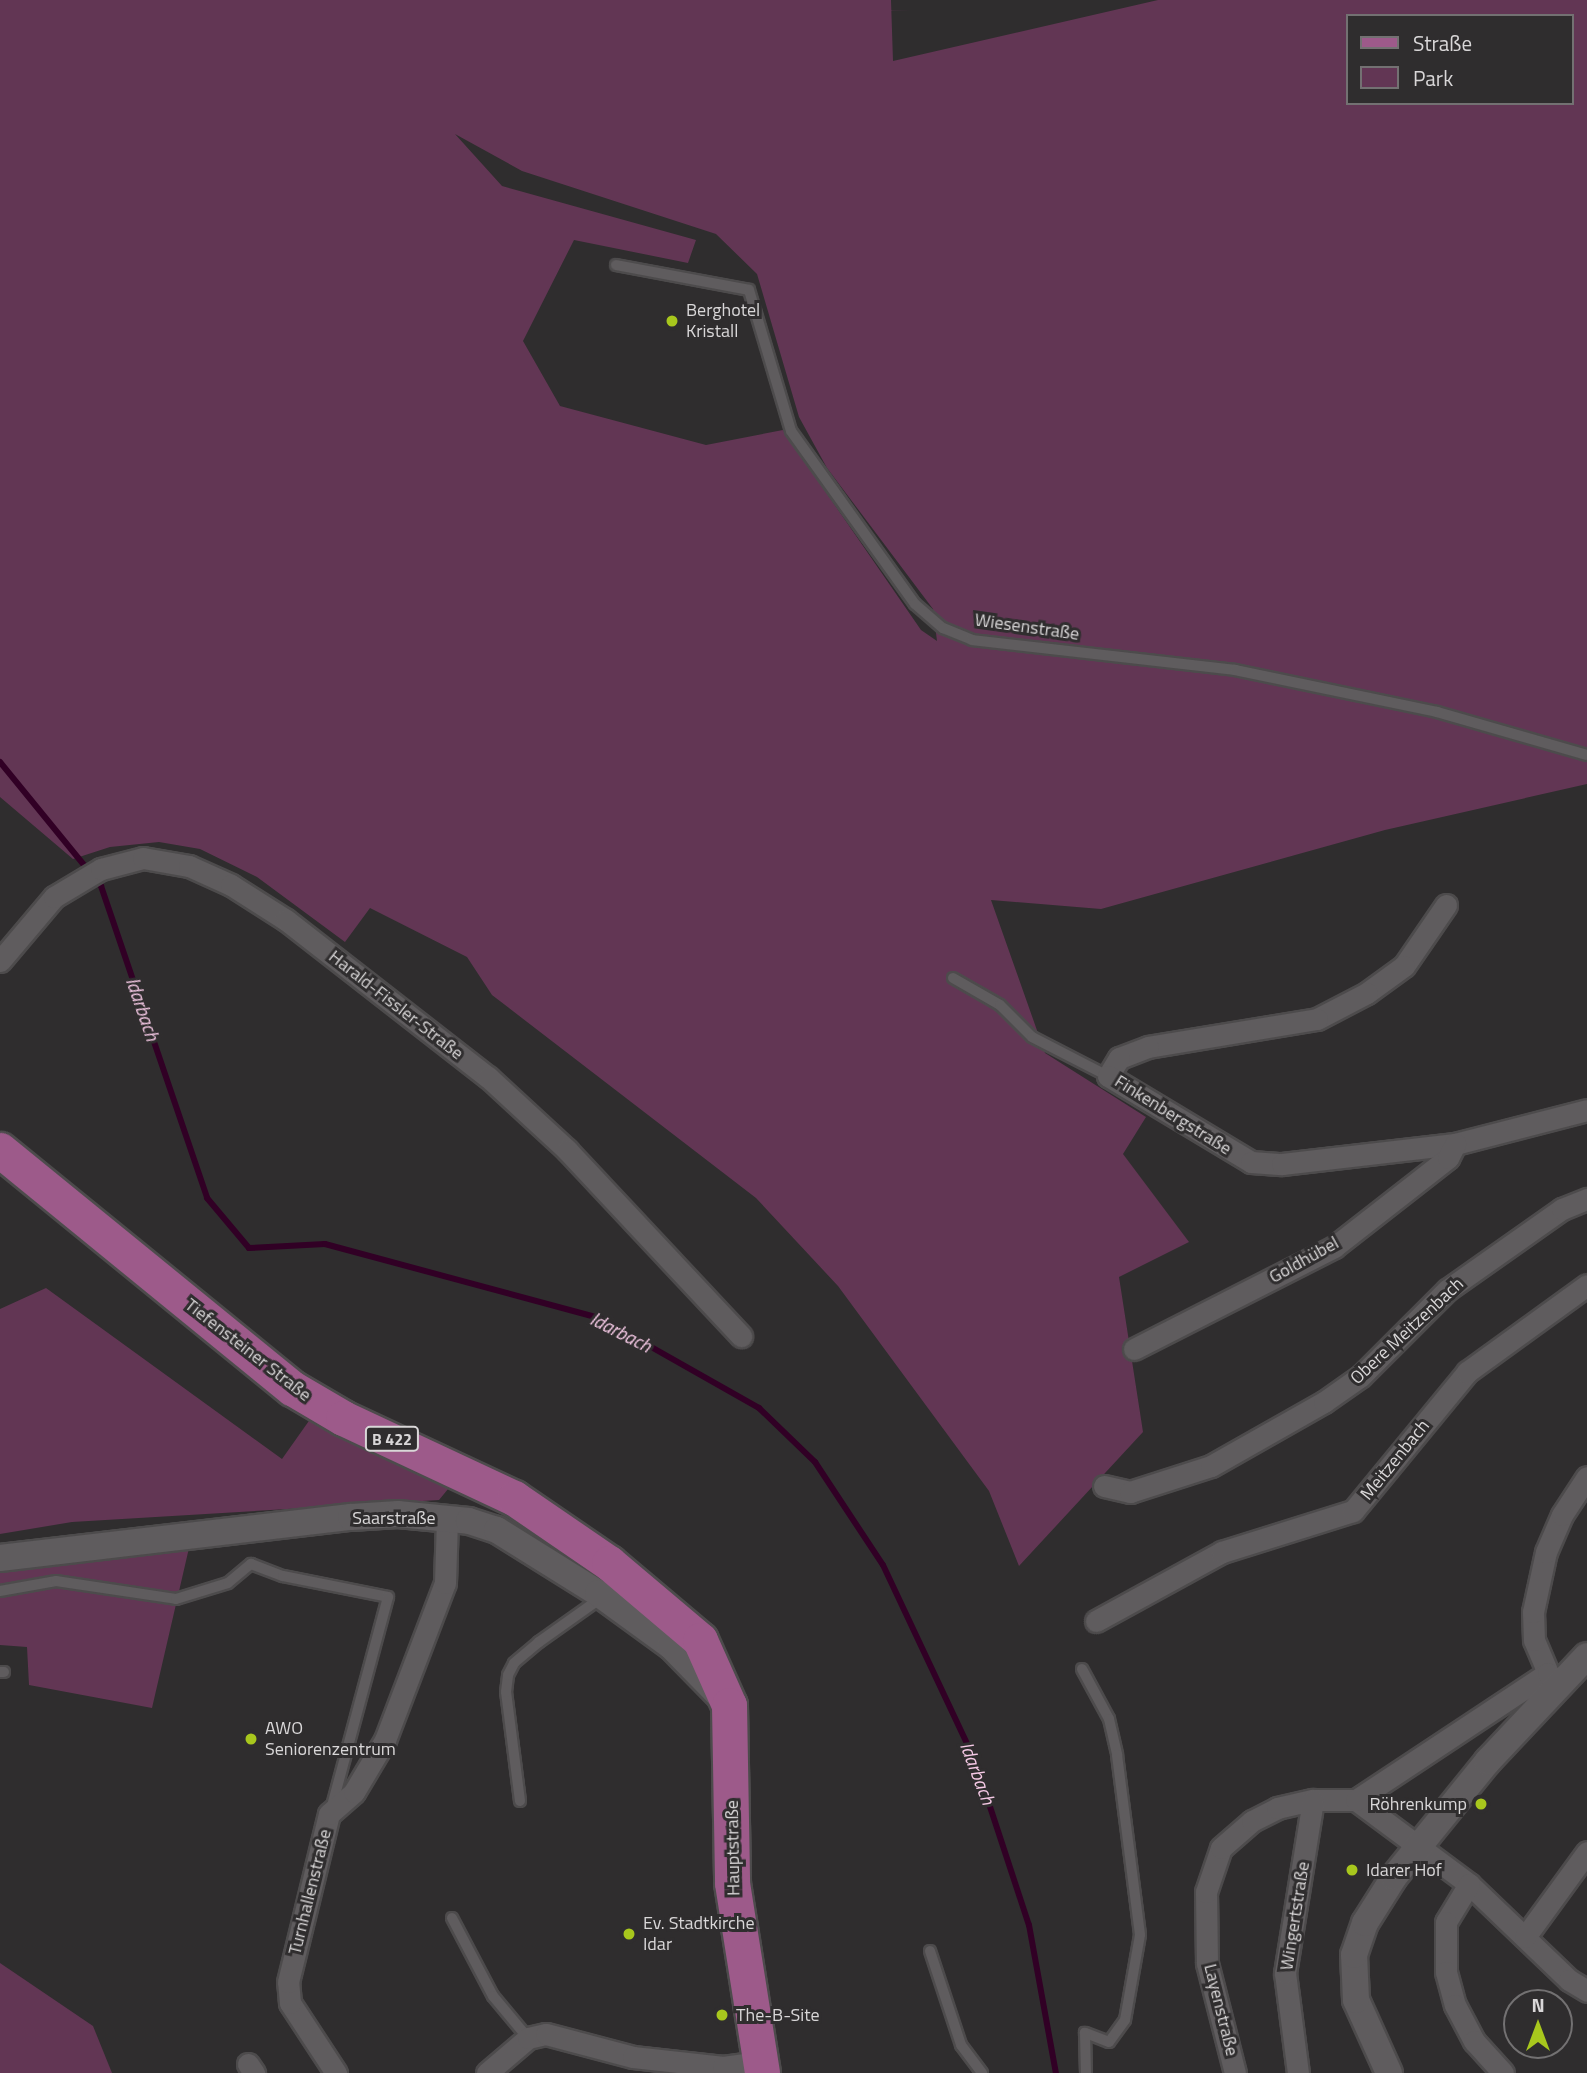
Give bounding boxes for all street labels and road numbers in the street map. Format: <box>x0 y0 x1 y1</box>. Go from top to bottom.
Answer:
street label: Wiesenstraße <box>973 609 1081 645</box>
street label: Harald-Fissler-Straße <box>324 946 468 1064</box>
street label: Finkenbergstraße <box>1111 1070 1235 1160</box>
street label: Goldhübel <box>1265 1232 1343 1288</box>
street label: Obere Meitzenbach <box>1346 1273 1468 1389</box>
street label: Tiefensteiner Straße <box>181 1294 315 1406</box>
street label: Meitzenbach <box>1356 1415 1434 1505</box>
road number: B 422 <box>364 1427 420 1452</box>
street label: Saarstraße <box>352 1507 436 1529</box>
street label: Hauptstraße <box>721 1800 745 1896</box>
street label: Turnhallenstraße <box>284 1827 336 1957</box>
street label: Wingertstraße <box>1276 1860 1314 1972</box>
street label: Layenstraße <box>1199 1962 1243 2058</box>

